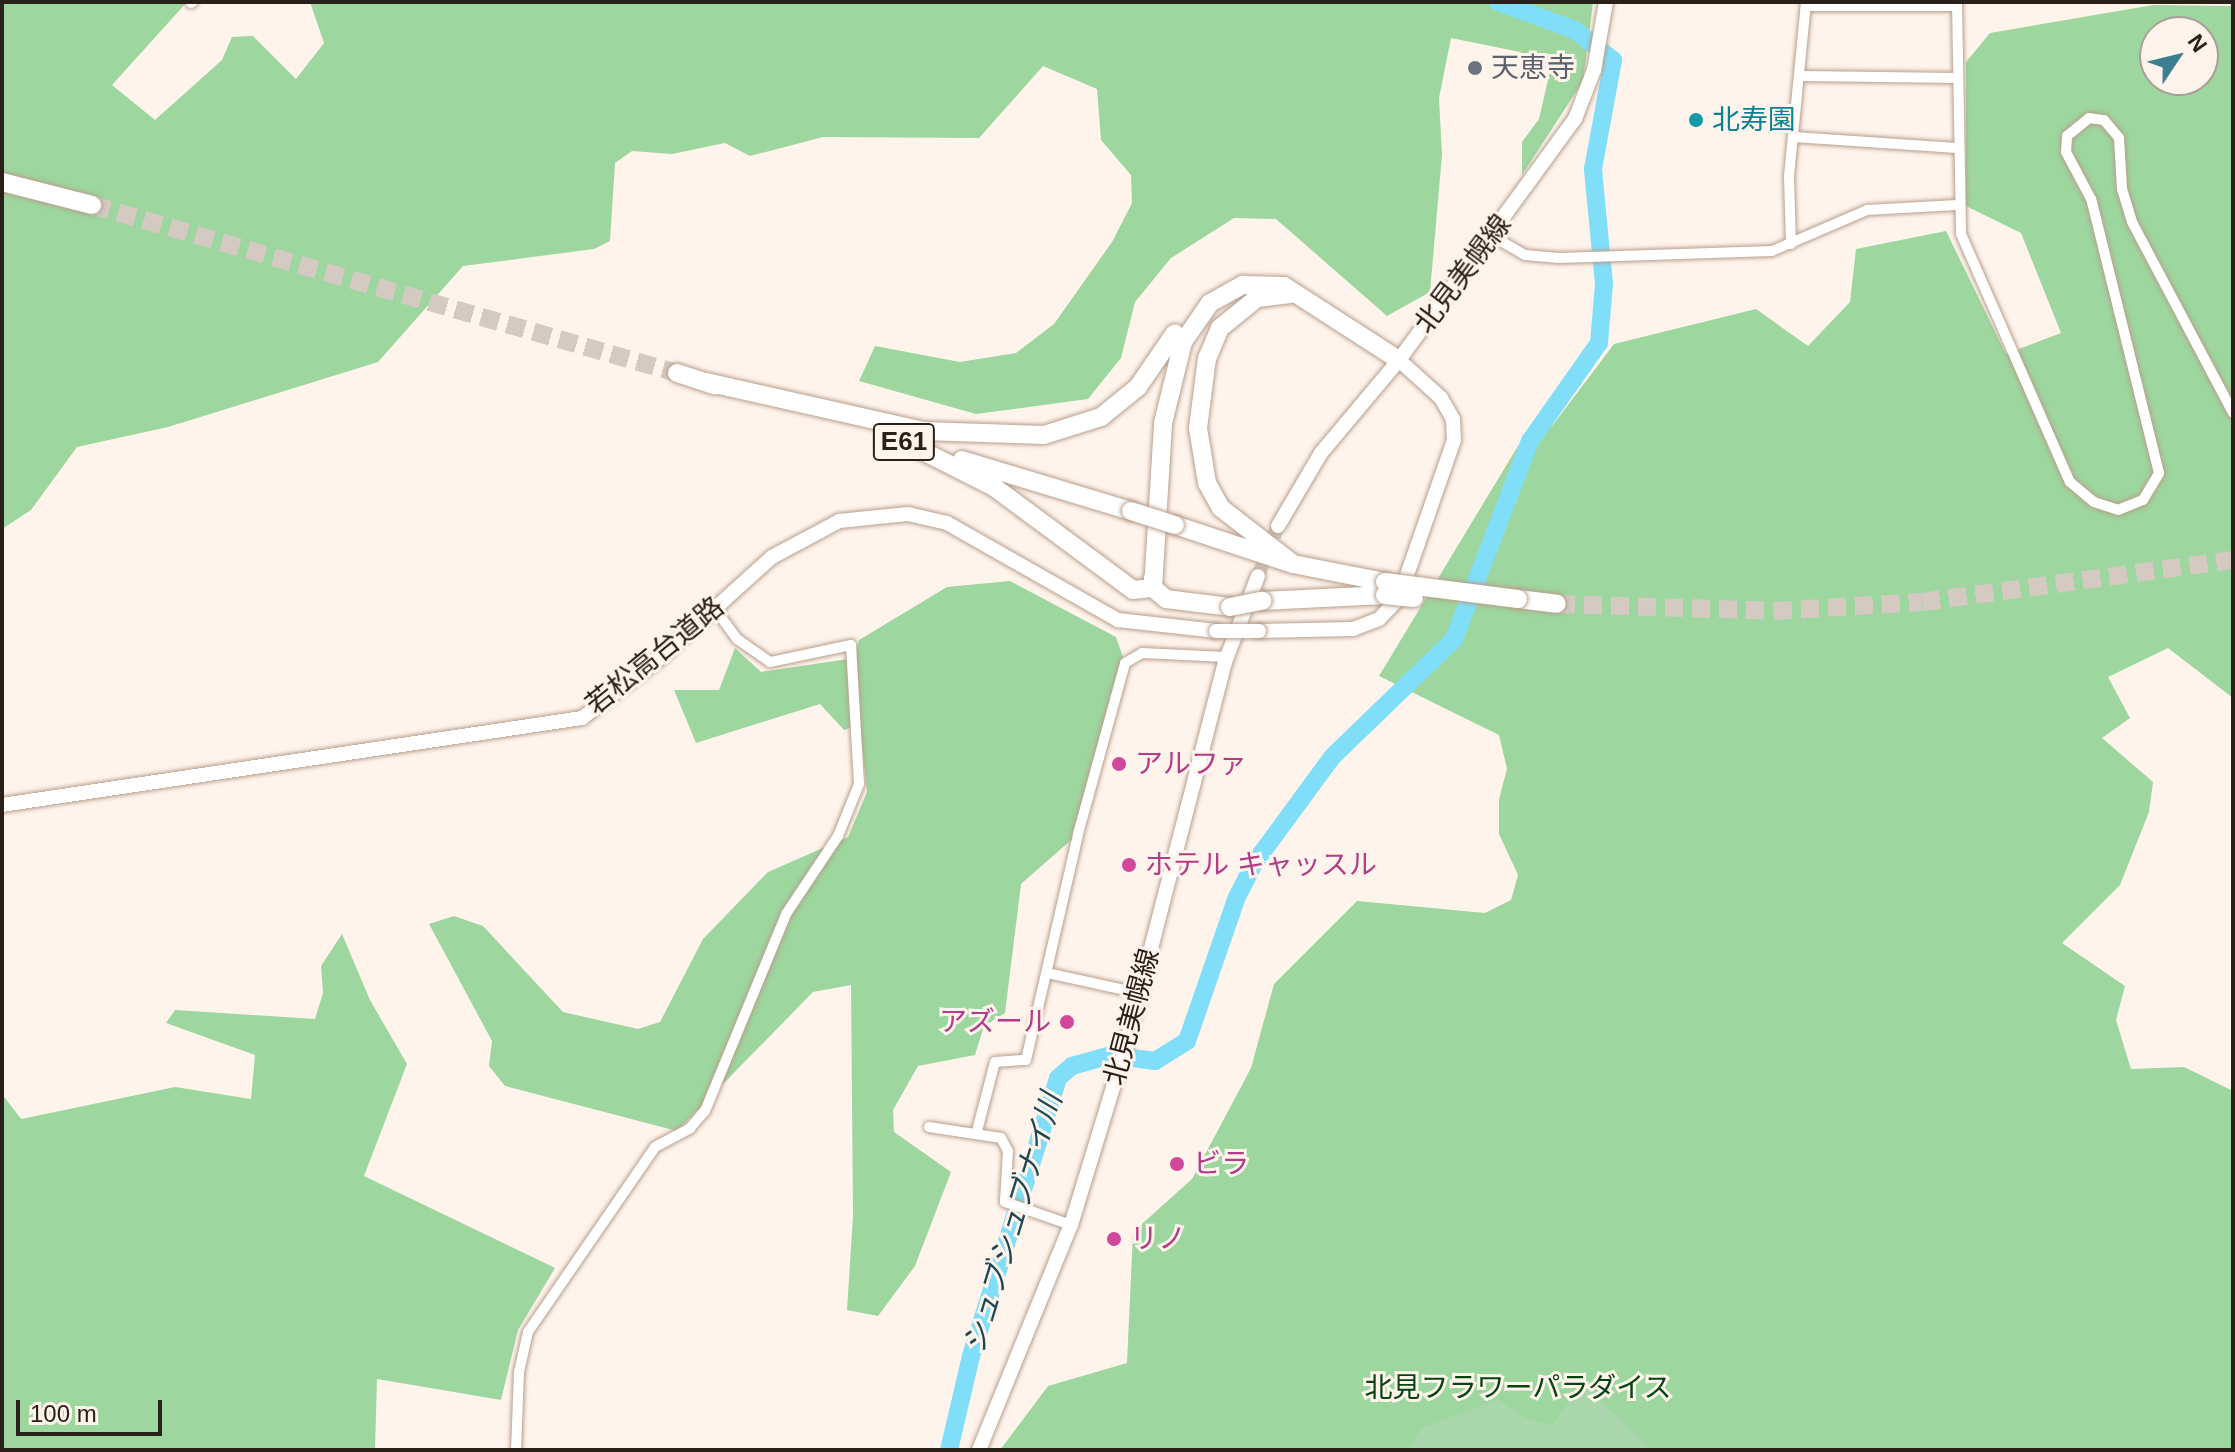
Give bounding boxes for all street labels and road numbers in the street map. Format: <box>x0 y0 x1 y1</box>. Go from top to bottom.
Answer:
street label: 北見美幌線 <box>1407 208 1519 340</box>
road number: E61 <box>872 420 936 464</box>
street label: 若松高台道路 <box>579 590 731 722</box>
street label: 北見美幌線 <box>1098 945 1166 1089</box>

